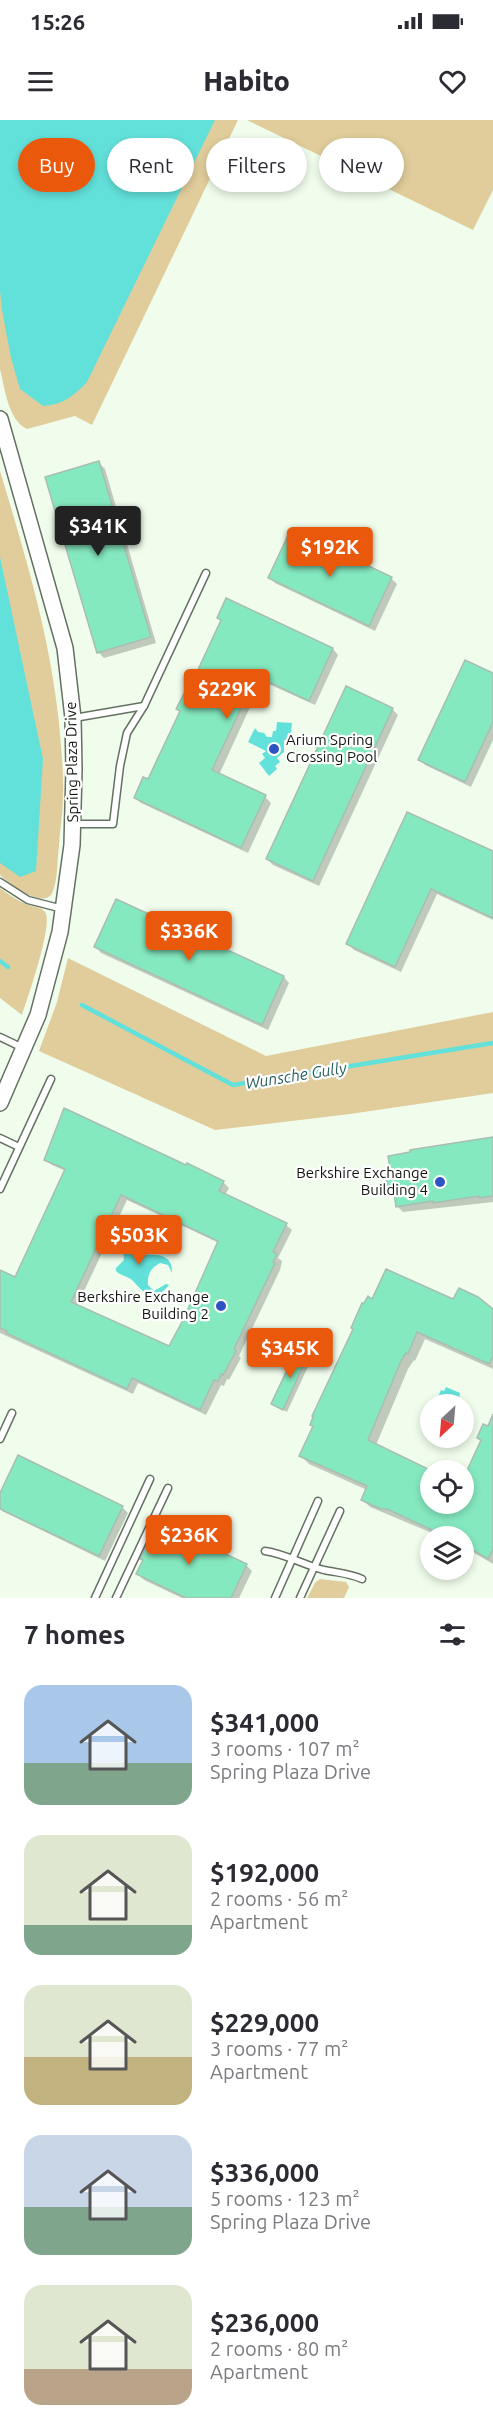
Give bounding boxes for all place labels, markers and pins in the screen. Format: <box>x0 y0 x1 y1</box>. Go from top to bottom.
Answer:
pin: $341K <box>56 506 140 557</box>
pin: $192K <box>288 527 372 578</box>
pin: $229K <box>185 669 269 720</box>
place label: Arium Spring Crossing Pool <box>286 731 377 765</box>
marker: Arium Spring Crossing Pool <box>267 742 281 756</box>
pin: $336K <box>147 911 231 962</box>
place label: Berkshire Exchange Building 4 <box>296 1164 428 1198</box>
marker: Berkshire Exchange Building 4 <box>433 1175 447 1189</box>
pin: $503K <box>97 1215 181 1266</box>
place label: Berkshire Exchange Building 2 <box>77 1288 209 1322</box>
marker: Berkshire Exchange Building 2 <box>214 1299 228 1313</box>
pin: $345K <box>248 1328 332 1379</box>
pin: $236K <box>147 1515 231 1566</box>

